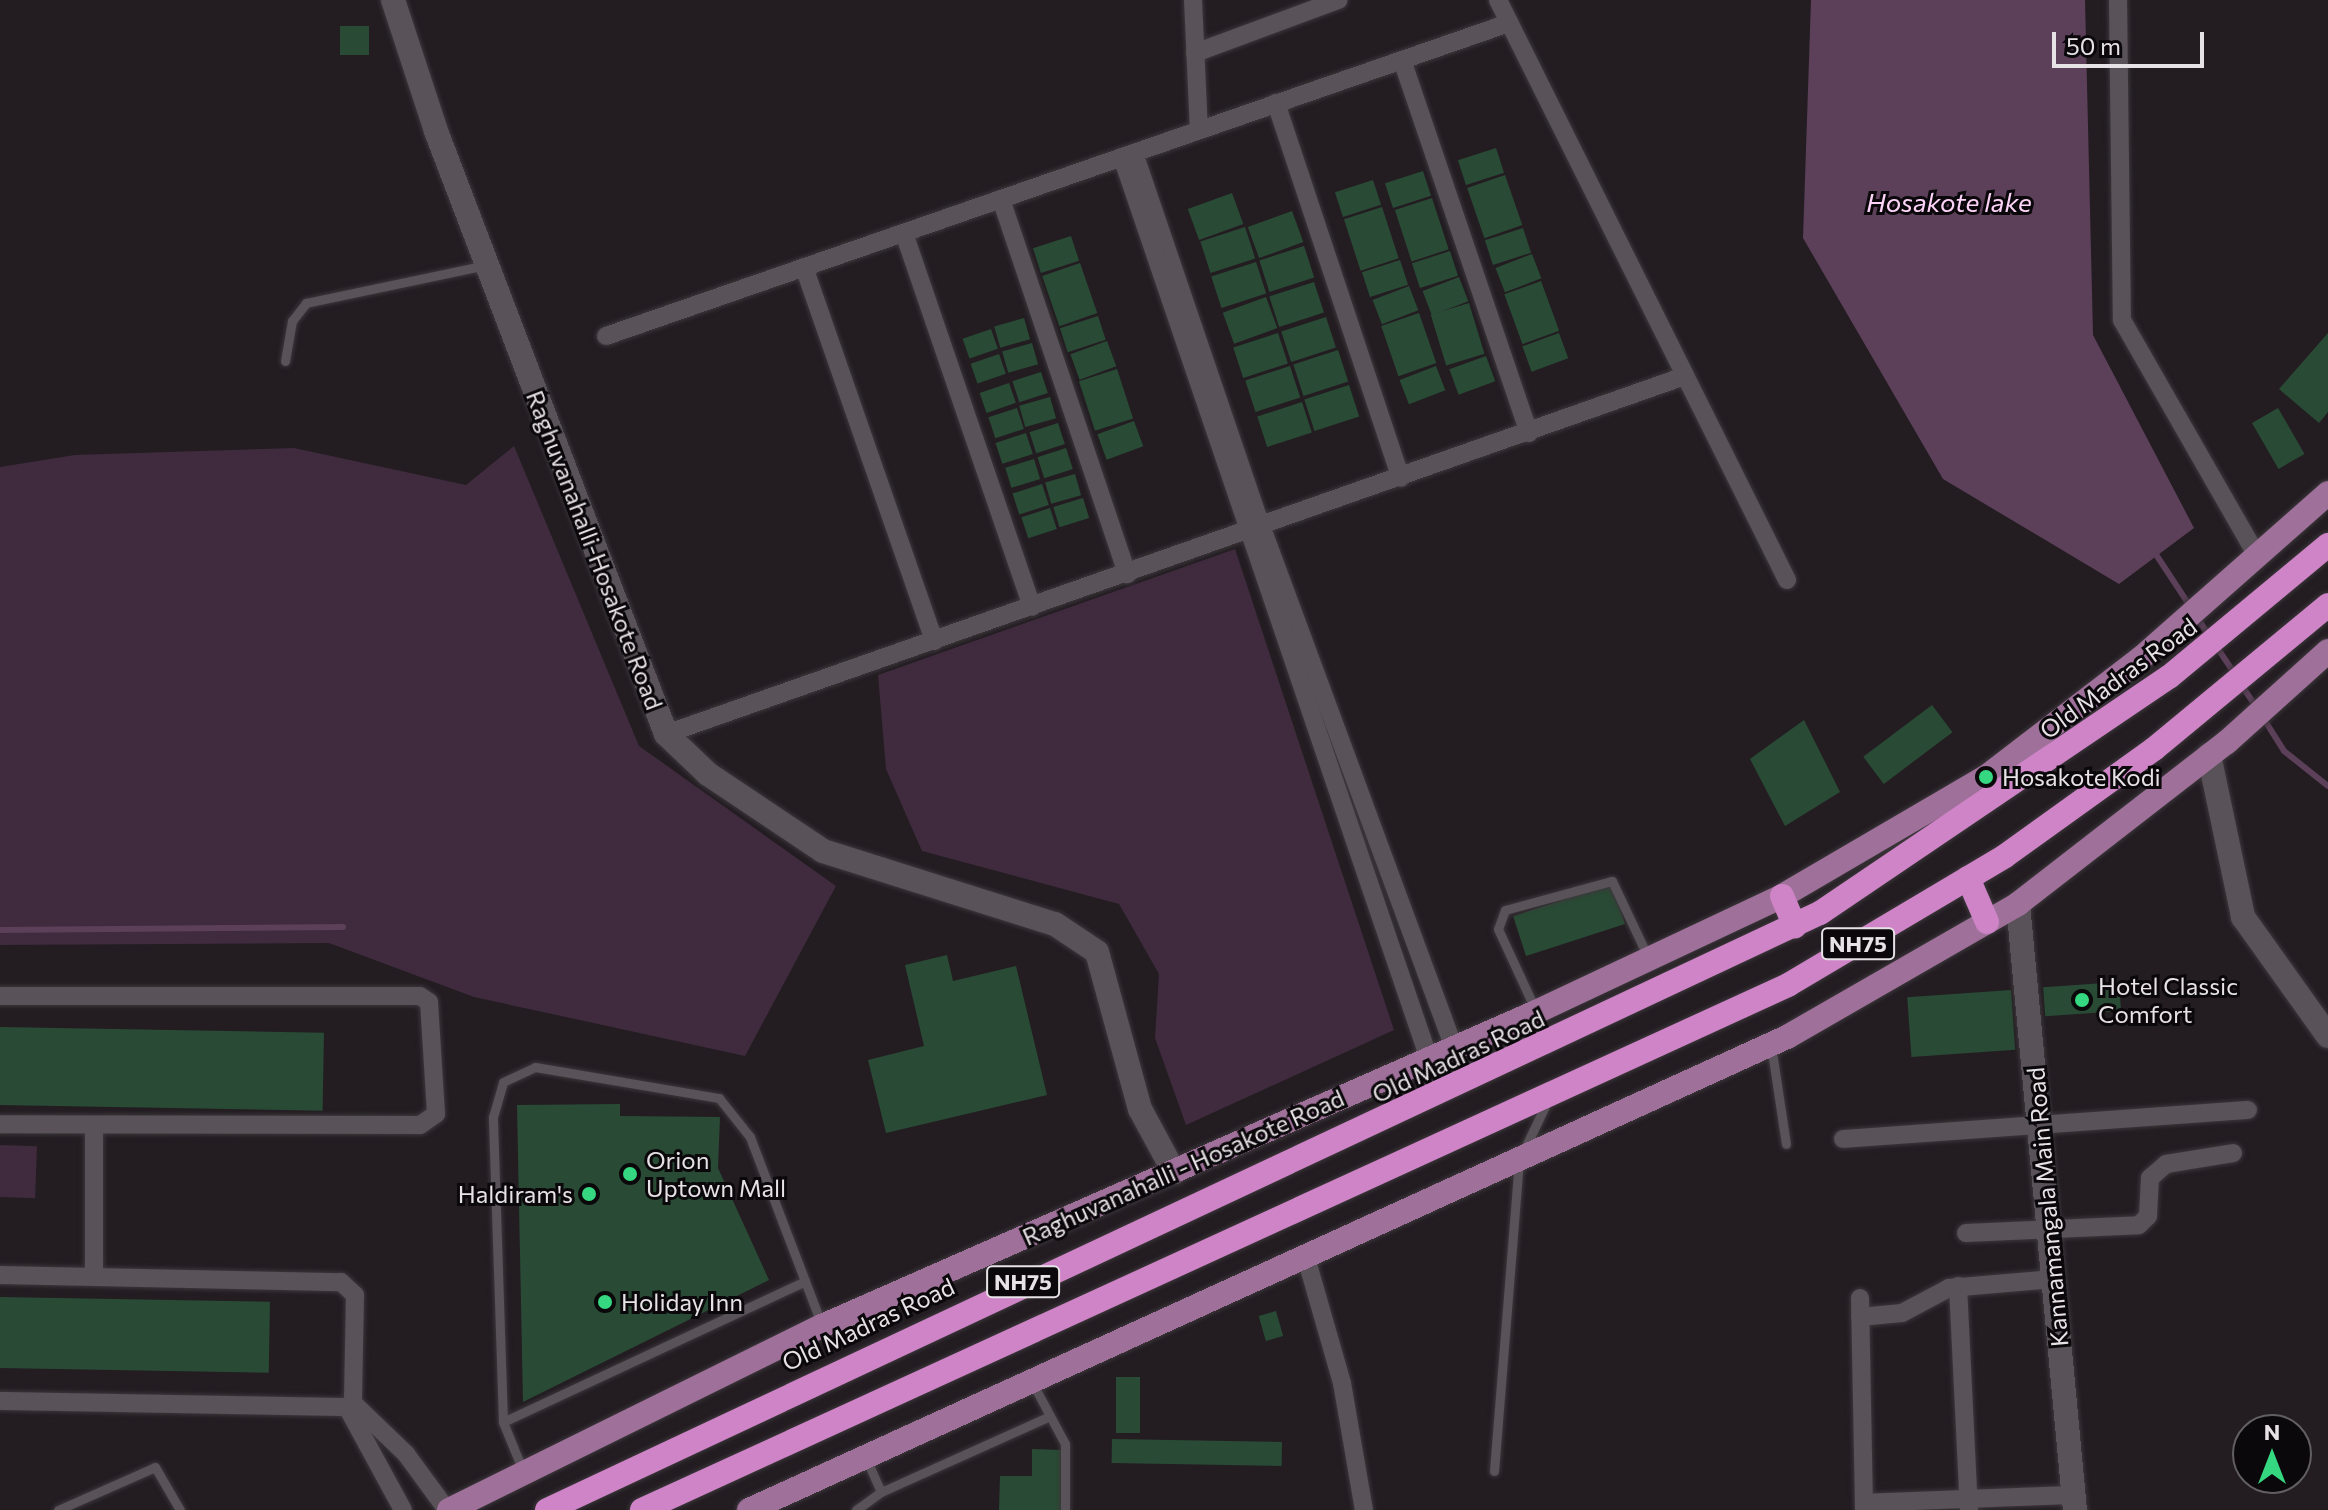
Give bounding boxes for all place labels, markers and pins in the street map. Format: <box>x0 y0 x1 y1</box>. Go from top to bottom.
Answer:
place label: Hosakote Kodi <box>2002 763 2161 791</box>
marker: Hosakote Kodi <box>1977 768 1995 786</box>
place label: Hotel Classic Comfort <box>2098 972 2238 1028</box>
marker: Hotel Classic Comfort <box>2073 991 2091 1009</box>
place label: Orion Uptown Mall <box>646 1146 786 1202</box>
marker: Orion Uptown Mall <box>621 1165 639 1183</box>
place label: Haldiram's <box>458 1180 573 1208</box>
marker: Haldiram's <box>580 1185 598 1203</box>
place label: Holiday Inn <box>621 1288 743 1316</box>
marker: Holiday Inn <box>596 1293 614 1311</box>

